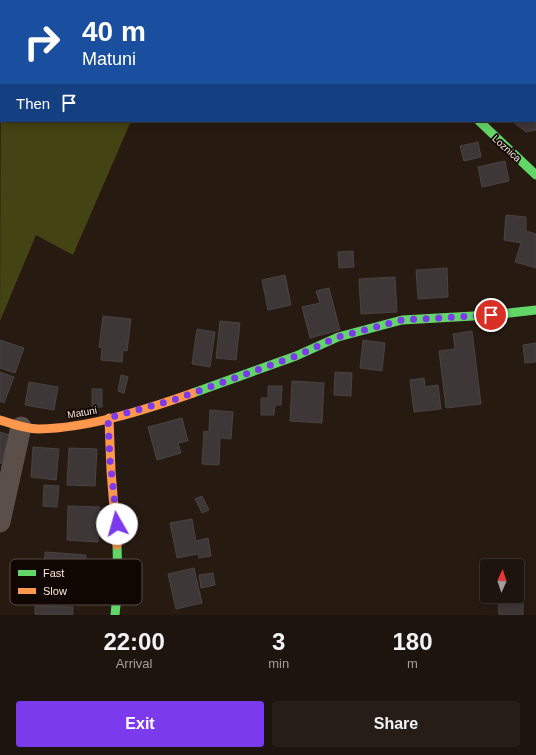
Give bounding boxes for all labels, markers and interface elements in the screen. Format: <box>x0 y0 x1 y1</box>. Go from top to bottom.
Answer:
icon: right <box>16 16 68 68</box>
text: 40 m <box>82 16 146 47</box>
text: Matuni <box>82 49 136 69</box>
icon: arrive <box>58 92 80 114</box>
text: Then <box>16 95 50 112</box>
street label: Loznica <box>490 133 523 164</box>
pin <box>474 298 508 332</box>
icon: arrive <box>480 304 502 326</box>
street label: Matuni <box>66 404 98 421</box>
position arrow <box>96 503 138 545</box>
legend <box>10 559 142 605</box>
north arrow <box>480 559 524 603</box>
map controls <box>480 559 524 603</box>
text: Fast <box>43 567 64 579</box>
text: Slow <box>43 585 67 597</box>
text: 22:00 <box>103 628 165 655</box>
text: 3 <box>272 628 285 655</box>
text: 180 <box>393 628 433 655</box>
text: Arrival <box>116 656 153 671</box>
text: min <box>268 656 289 671</box>
text: m <box>407 656 418 671</box>
button: Exit <box>16 701 264 747</box>
button: Share <box>272 701 520 747</box>

